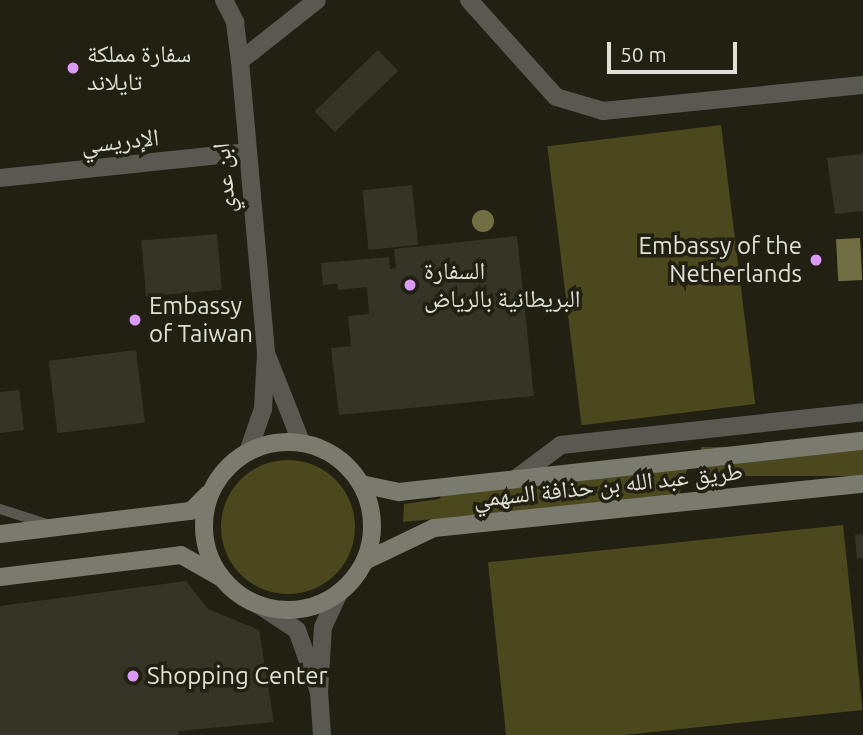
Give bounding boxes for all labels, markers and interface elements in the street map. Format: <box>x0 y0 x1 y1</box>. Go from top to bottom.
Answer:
scale bar <box>611 28 740 72</box>
place label: سفارة مملكة تايلاند <box>87 40 191 96</box>
text: 50 m <box>620 42 667 66</box>
marker: سفارة مملكة تايلاند <box>65 60 81 76</box>
street label: الإدريسي <box>80 123 160 159</box>
street label: ابن عدي <box>207 142 241 214</box>
place label: Embassy of the Netherlands <box>638 232 802 288</box>
marker: Embassy of the Netherlands <box>808 252 824 268</box>
place label: السفارة البريطانية بالرياض <box>424 257 581 313</box>
marker: السفارة البريطانية بالرياض <box>402 277 418 293</box>
place label: Embassy of Taiwan <box>149 292 253 348</box>
marker: Embassy of Taiwan <box>127 312 143 328</box>
street label: طريق عبد الله بن حذافة السهمي <box>472 457 744 513</box>
place label: Shopping Center <box>147 662 328 690</box>
marker: Shopping Center <box>125 668 141 684</box>

